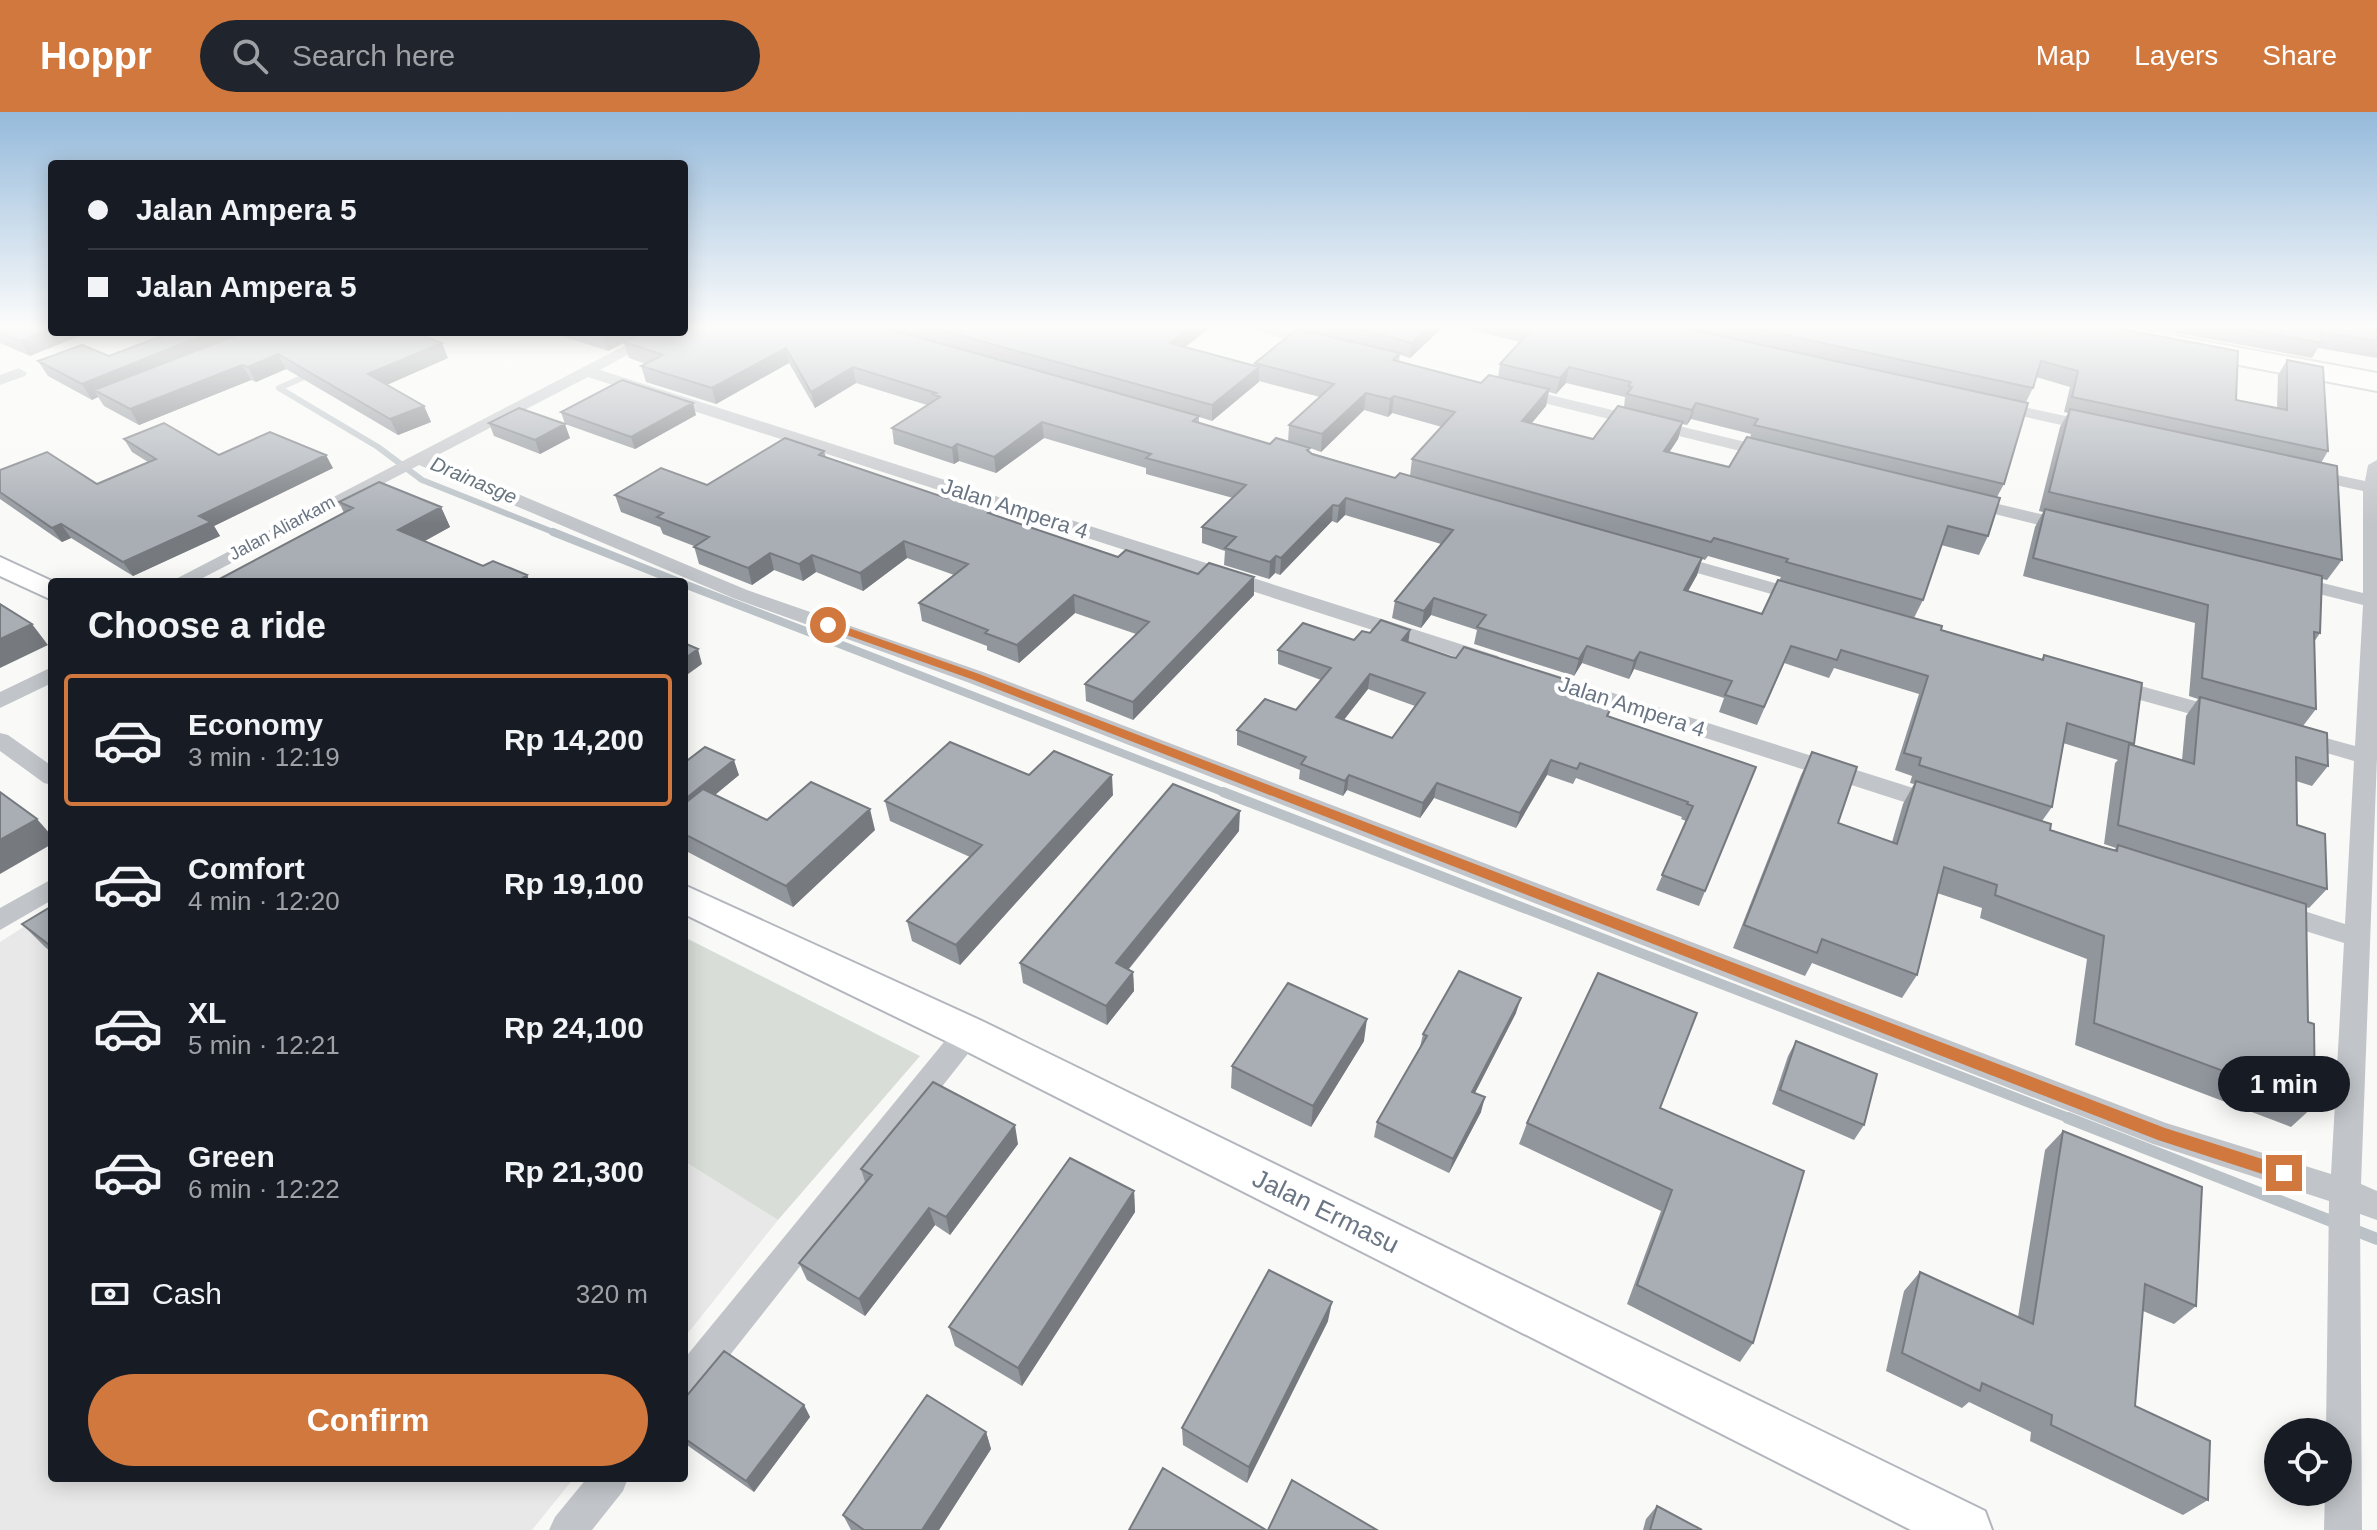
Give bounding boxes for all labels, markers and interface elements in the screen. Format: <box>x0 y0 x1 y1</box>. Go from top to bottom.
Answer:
search box <box>200 20 760 92</box>
icon: search <box>228 34 272 78</box>
text: Hoppr <box>40 35 152 77</box>
text: Search here <box>292 39 455 72</box>
text: Map <box>2036 40 2090 71</box>
text: Layers <box>2134 40 2218 71</box>
text: Share <box>2262 40 2337 71</box>
text: Jalan Ampera 5 <box>136 193 357 226</box>
text: Jalan Ampera 5 <box>136 270 357 303</box>
water label: Drainasge <box>428 452 520 508</box>
street label: Jalan Ampera 4 <box>938 473 1091 544</box>
street label: Jalan Aliarkam <box>226 492 338 564</box>
text: Choose a ride <box>88 605 326 646</box>
route start <box>810 607 846 643</box>
street label: Jalan Ampera 4 <box>1555 671 1708 742</box>
icon: car <box>92 704 164 776</box>
text: Economy <box>188 708 323 741</box>
text: Rp 14,200 <box>504 723 644 756</box>
text: 3 min · 12:19 <box>188 742 340 772</box>
icon: car <box>92 848 164 920</box>
text: Comfort <box>188 852 305 885</box>
text: Rp 19,100 <box>504 867 644 900</box>
text: 4 min · 12:20 <box>188 886 340 916</box>
icon: car <box>92 992 164 1064</box>
text: XL <box>188 996 226 1029</box>
text: Rp 24,100 <box>504 1011 644 1044</box>
text: 5 min · 12:21 <box>188 1030 340 1060</box>
callout: 1 min <box>2218 1057 2350 1113</box>
text: 1 min <box>2250 1069 2318 1099</box>
icon: car <box>92 1136 164 1208</box>
text: Green <box>188 1140 275 1173</box>
text: Rp 21,300 <box>504 1155 644 1188</box>
route end <box>2266 1155 2302 1191</box>
street label: Jalan Ermasu <box>1248 1163 1404 1259</box>
text: 6 min · 12:22 <box>188 1174 340 1204</box>
icon: cash <box>88 1272 132 1316</box>
text: Cash <box>152 1277 222 1310</box>
text: 320 m <box>576 1279 648 1309</box>
button: Confirm <box>88 1374 648 1466</box>
map controls <box>2264 1418 2352 1506</box>
button: locate <box>2264 1418 2352 1506</box>

